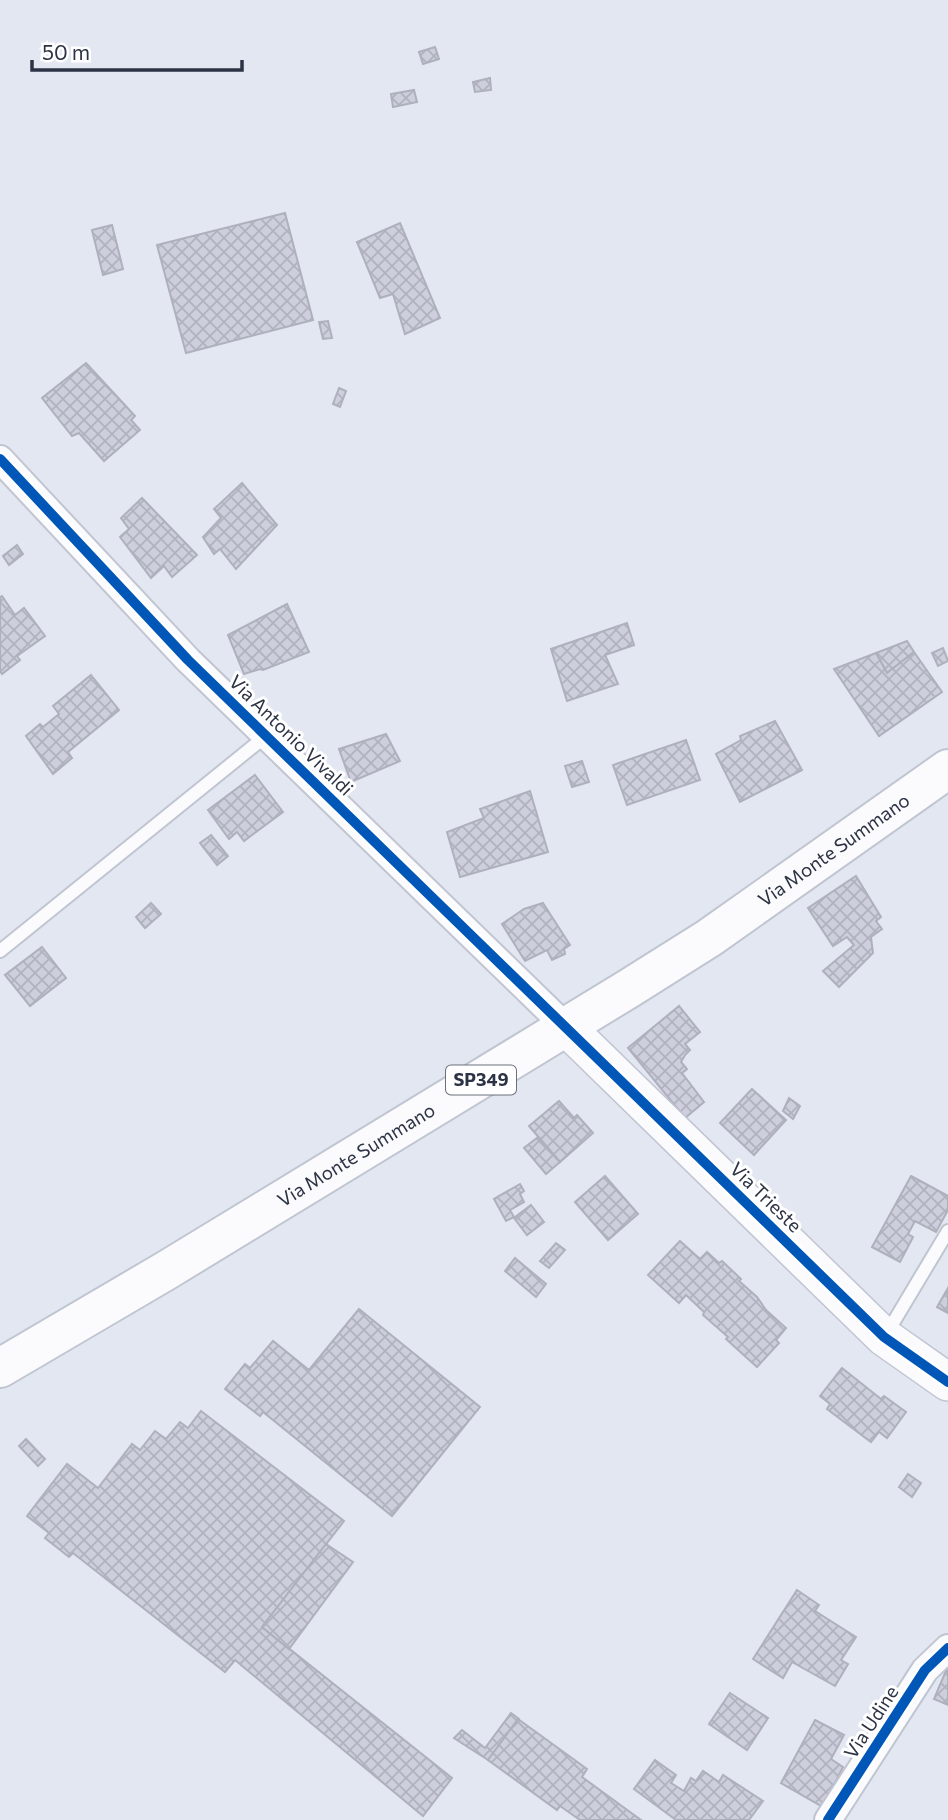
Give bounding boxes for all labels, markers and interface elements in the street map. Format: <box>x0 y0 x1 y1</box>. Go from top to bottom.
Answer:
scale bar <box>32 28 242 72</box>
text: 50 m <box>42 39 90 64</box>
street label: Via Antonio Vivaldi <box>225 670 358 800</box>
street label: Via Monte Summano <box>753 788 914 911</box>
road number: SP349 <box>446 1065 516 1094</box>
street label: Via Monte Summano <box>273 1098 439 1211</box>
street label: Via Trieste <box>726 1157 807 1236</box>
street label: Via Udine <box>839 1681 903 1762</box>

